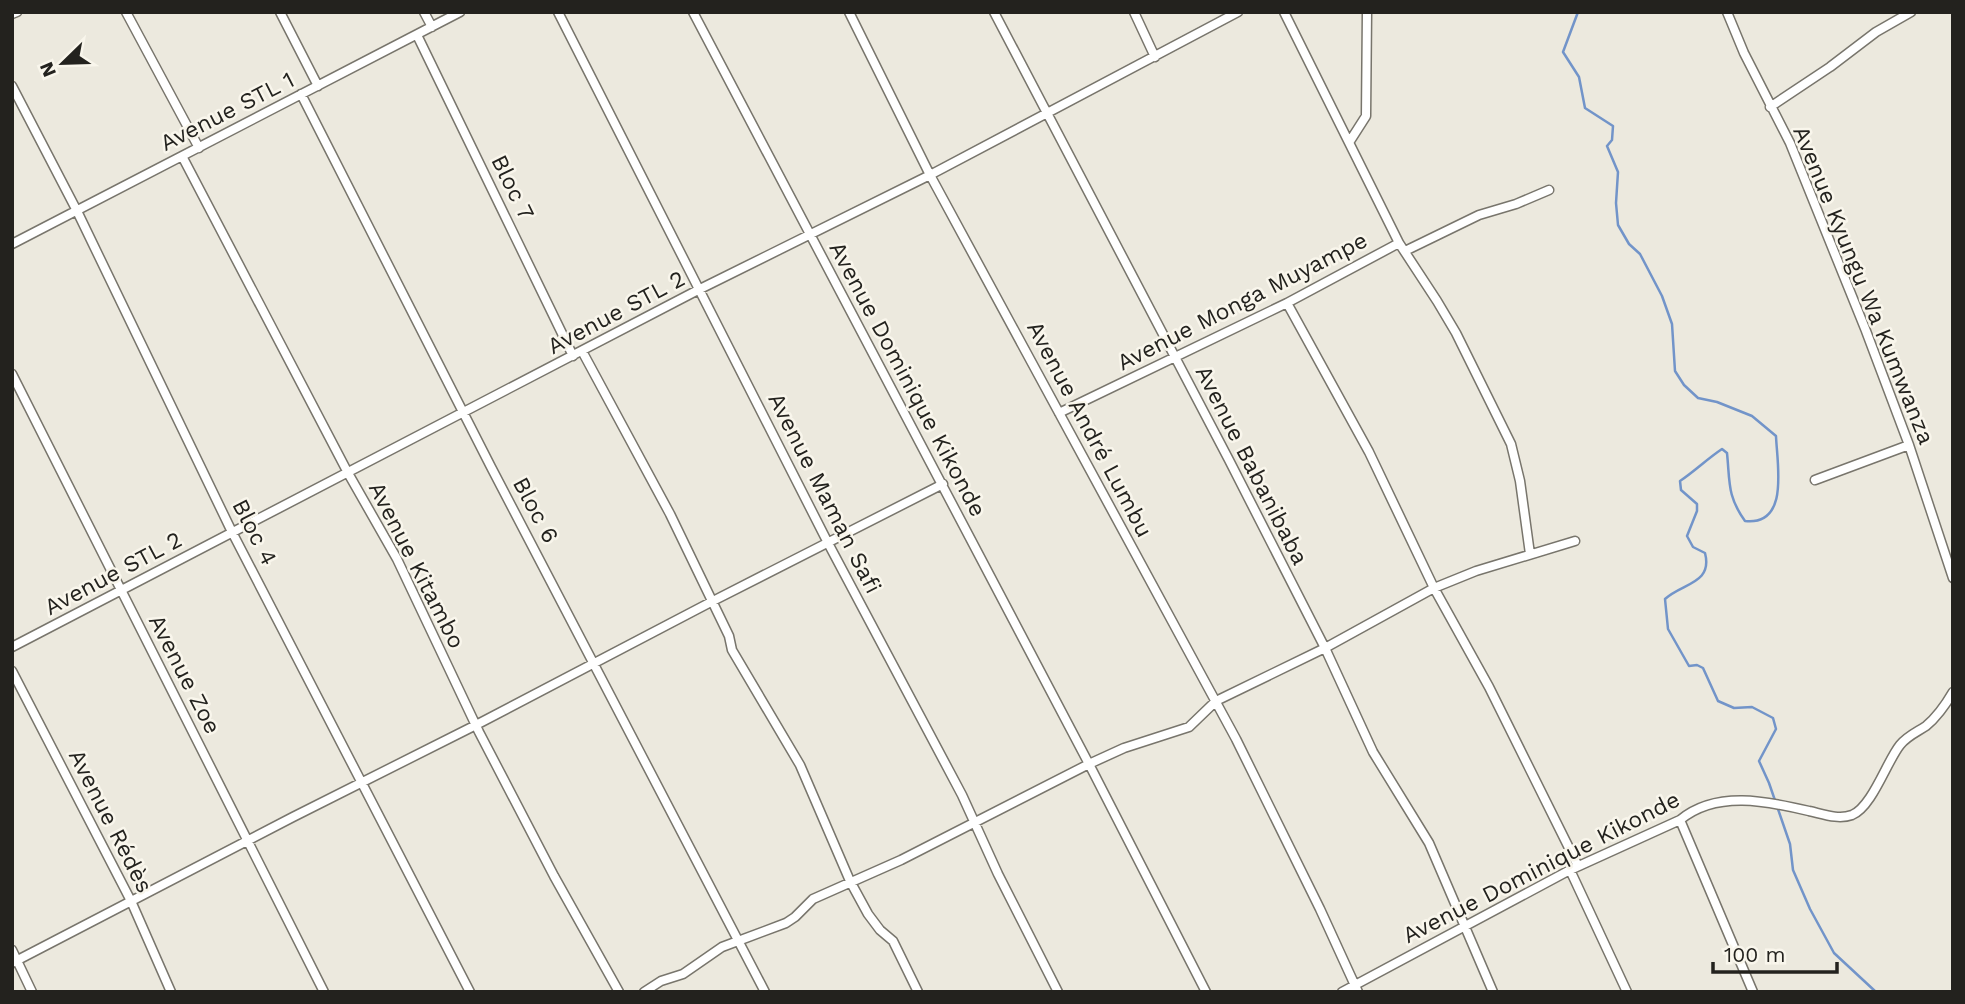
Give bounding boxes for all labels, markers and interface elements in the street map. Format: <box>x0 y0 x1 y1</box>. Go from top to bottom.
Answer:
north arrow <box>28 28 98 98</box>
text: N <box>34 58 61 80</box>
street label: Avenue STL 1 <box>156 66 299 157</box>
street label: Avenue Kyungu Wa Kumwanza <box>1787 122 1940 448</box>
street label: Bloc 7 <box>485 150 540 224</box>
street label: Avenue Monga Muyampe <box>1113 227 1372 376</box>
street label: Avenue Dominique Kikonde <box>824 237 992 521</box>
street label: Avenue STL 2 <box>543 265 689 360</box>
street label: Avenue André Lumbu <box>1021 317 1158 542</box>
street label: Avenue Babanibaba <box>1190 361 1314 569</box>
street label: Avenue Maman Safi <box>762 389 887 598</box>
street label: Bloc 6 <box>507 473 564 548</box>
street label: Avenue Kitambo <box>363 477 470 653</box>
street label: Bloc 4 <box>226 495 283 570</box>
street label: Avenue STL 2 <box>40 526 186 621</box>
street label: Avenue Zoe <box>143 610 226 738</box>
street label: Avenue Rédès <box>63 745 158 897</box>
street label: Avenue Dominique Kikonde <box>1398 786 1684 949</box>
scale bar <box>1713 930 1837 974</box>
text: 100 m <box>1724 942 1786 967</box>

